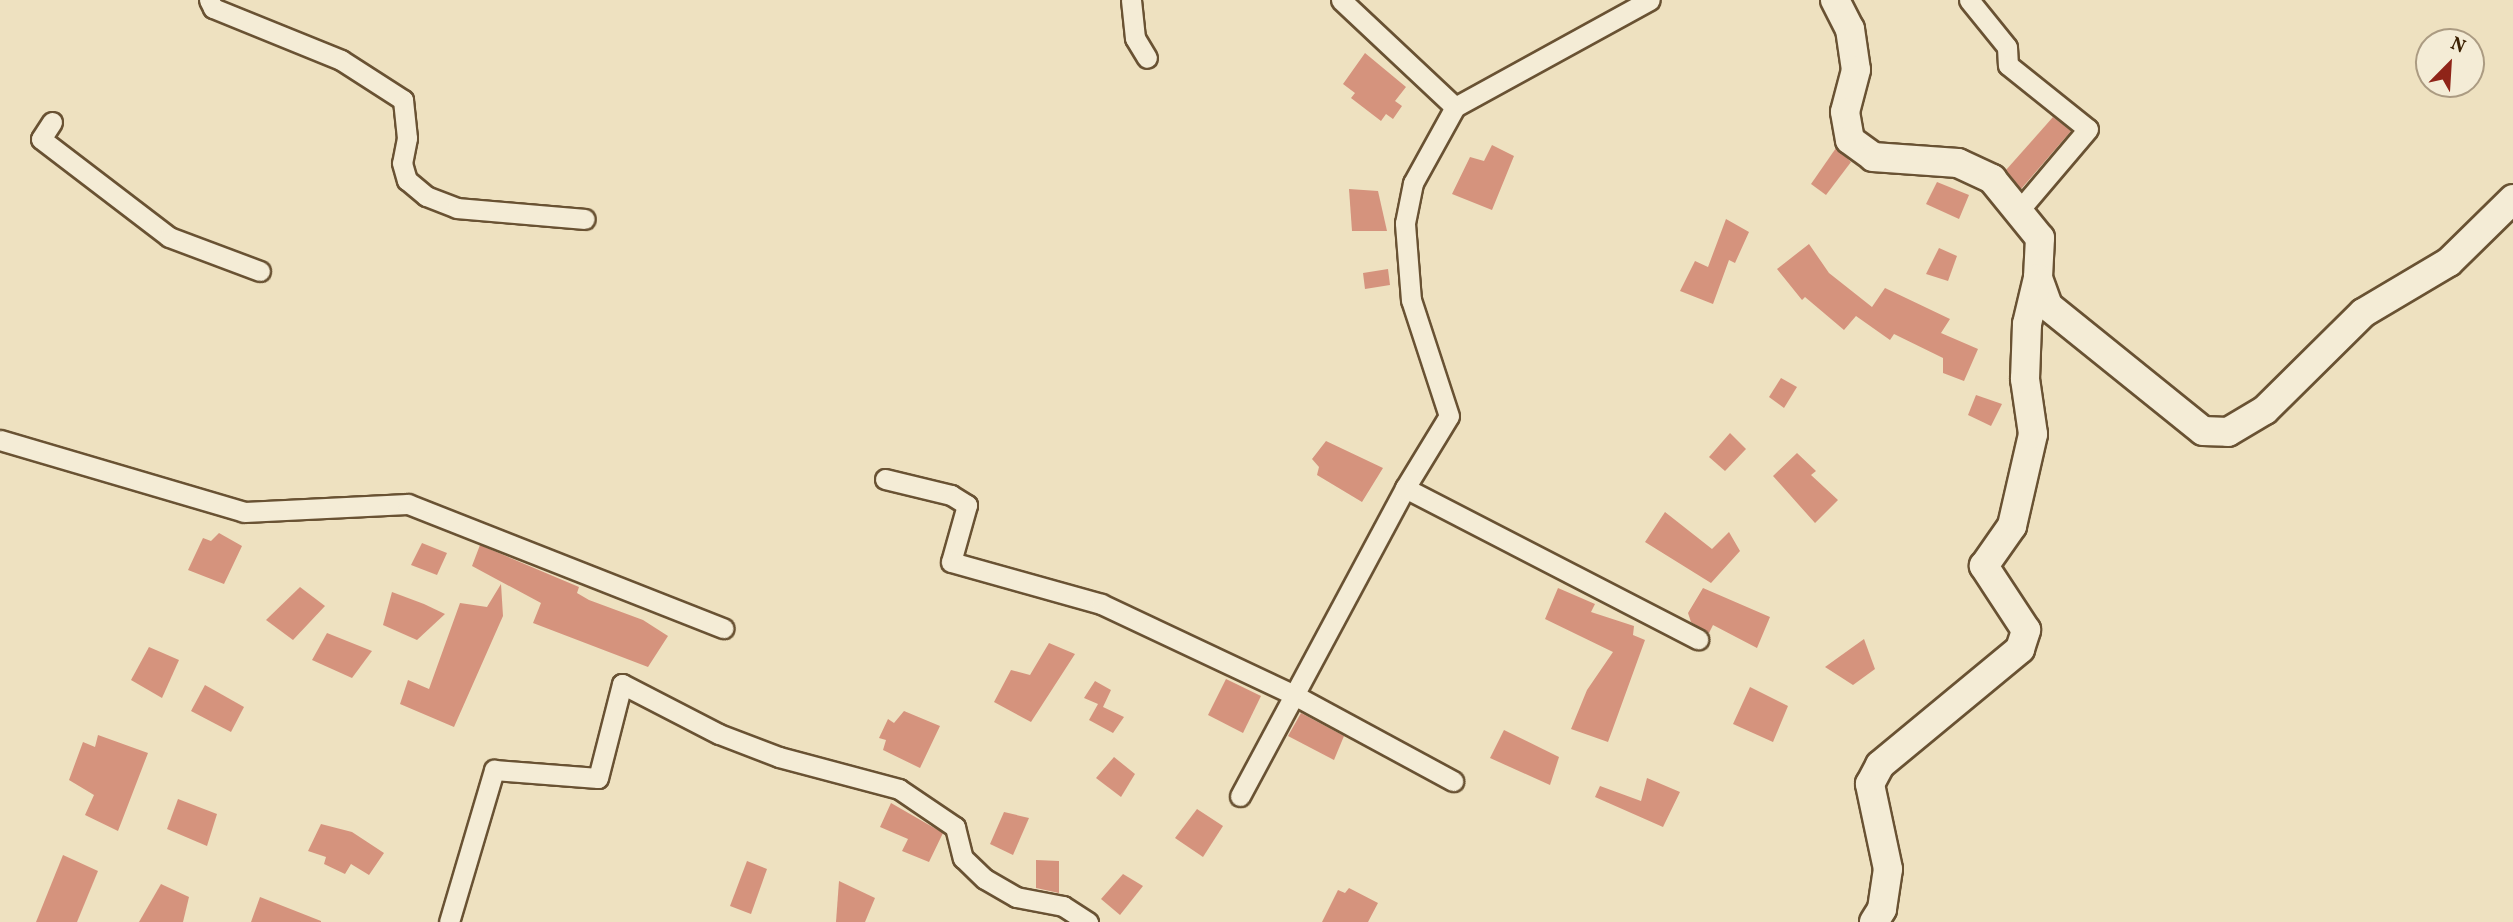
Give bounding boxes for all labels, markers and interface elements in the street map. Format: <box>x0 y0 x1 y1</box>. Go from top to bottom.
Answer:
north arrow <box>2415 28 2485 98</box>
text: N <box>2446 31 2469 60</box>

